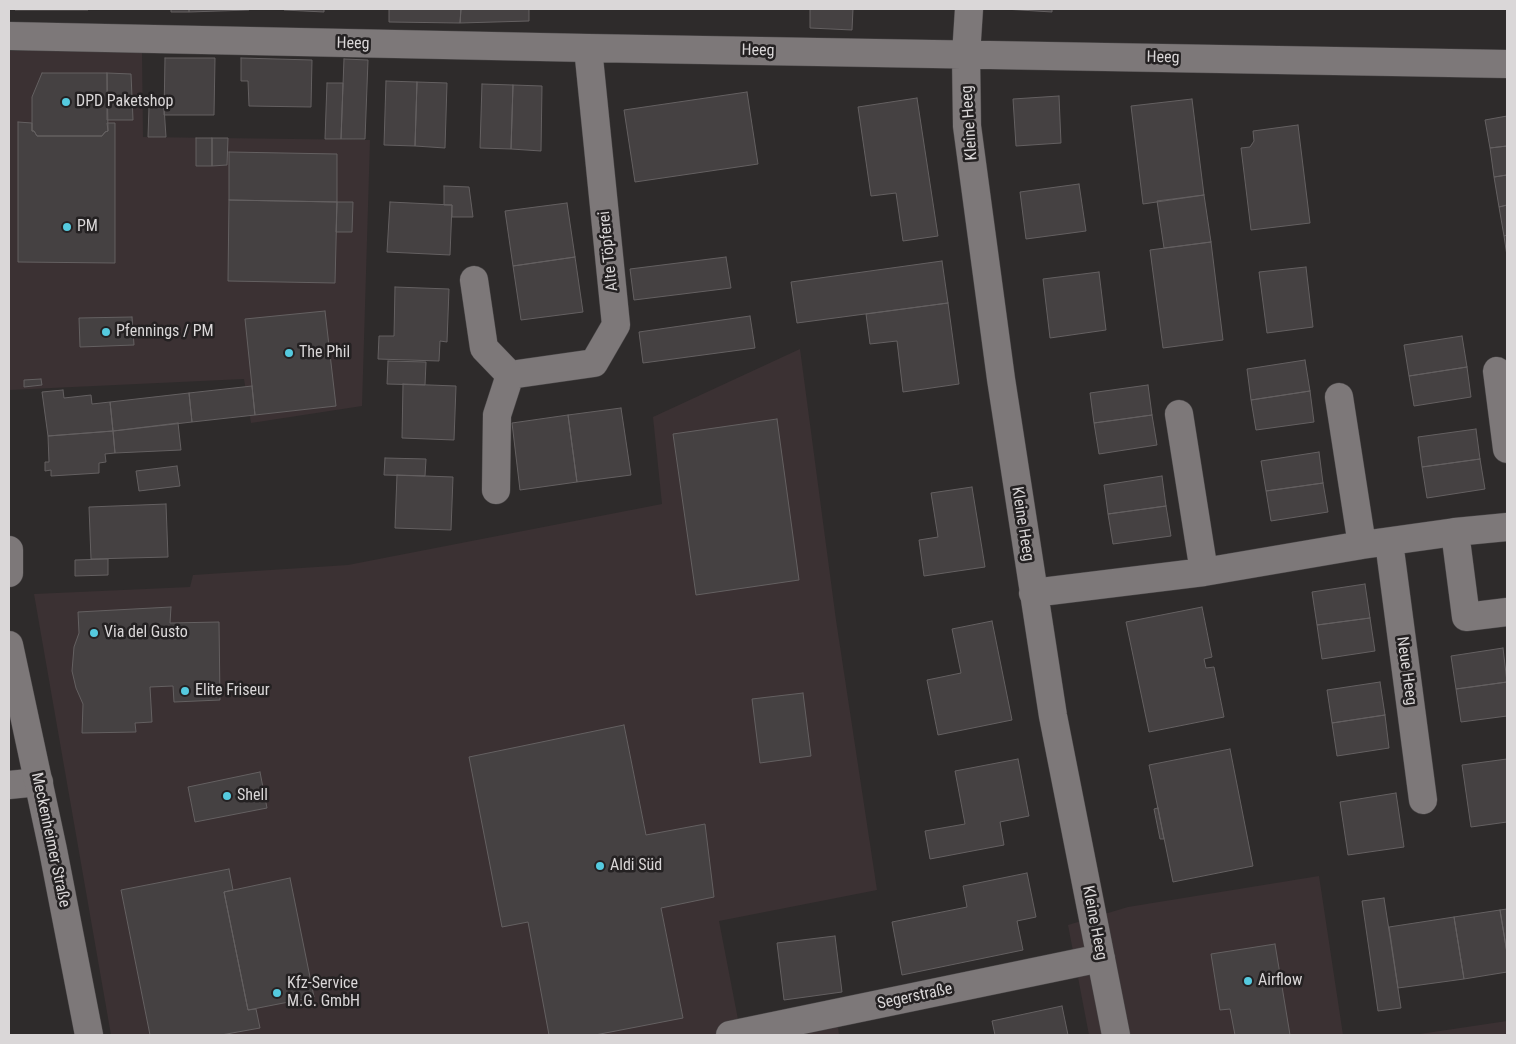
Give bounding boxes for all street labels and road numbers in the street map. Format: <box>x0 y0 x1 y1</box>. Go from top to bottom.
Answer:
street label: Heeg <box>336 34 370 54</box>
street label: Heeg <box>741 41 775 61</box>
street label: Heeg <box>1146 48 1180 68</box>
street label: Kleine Heeg <box>958 85 982 161</box>
street label: Alte Töpferei <box>595 210 623 292</box>
street label: Kleine Heeg <box>1007 485 1037 563</box>
street label: Neue Heeg <box>1392 635 1420 707</box>
street label: Meckenheimer Straße <box>26 771 74 909</box>
street label: Kleine Heeg <box>1077 884 1111 962</box>
street label: Segerstraße <box>876 980 954 1014</box>

